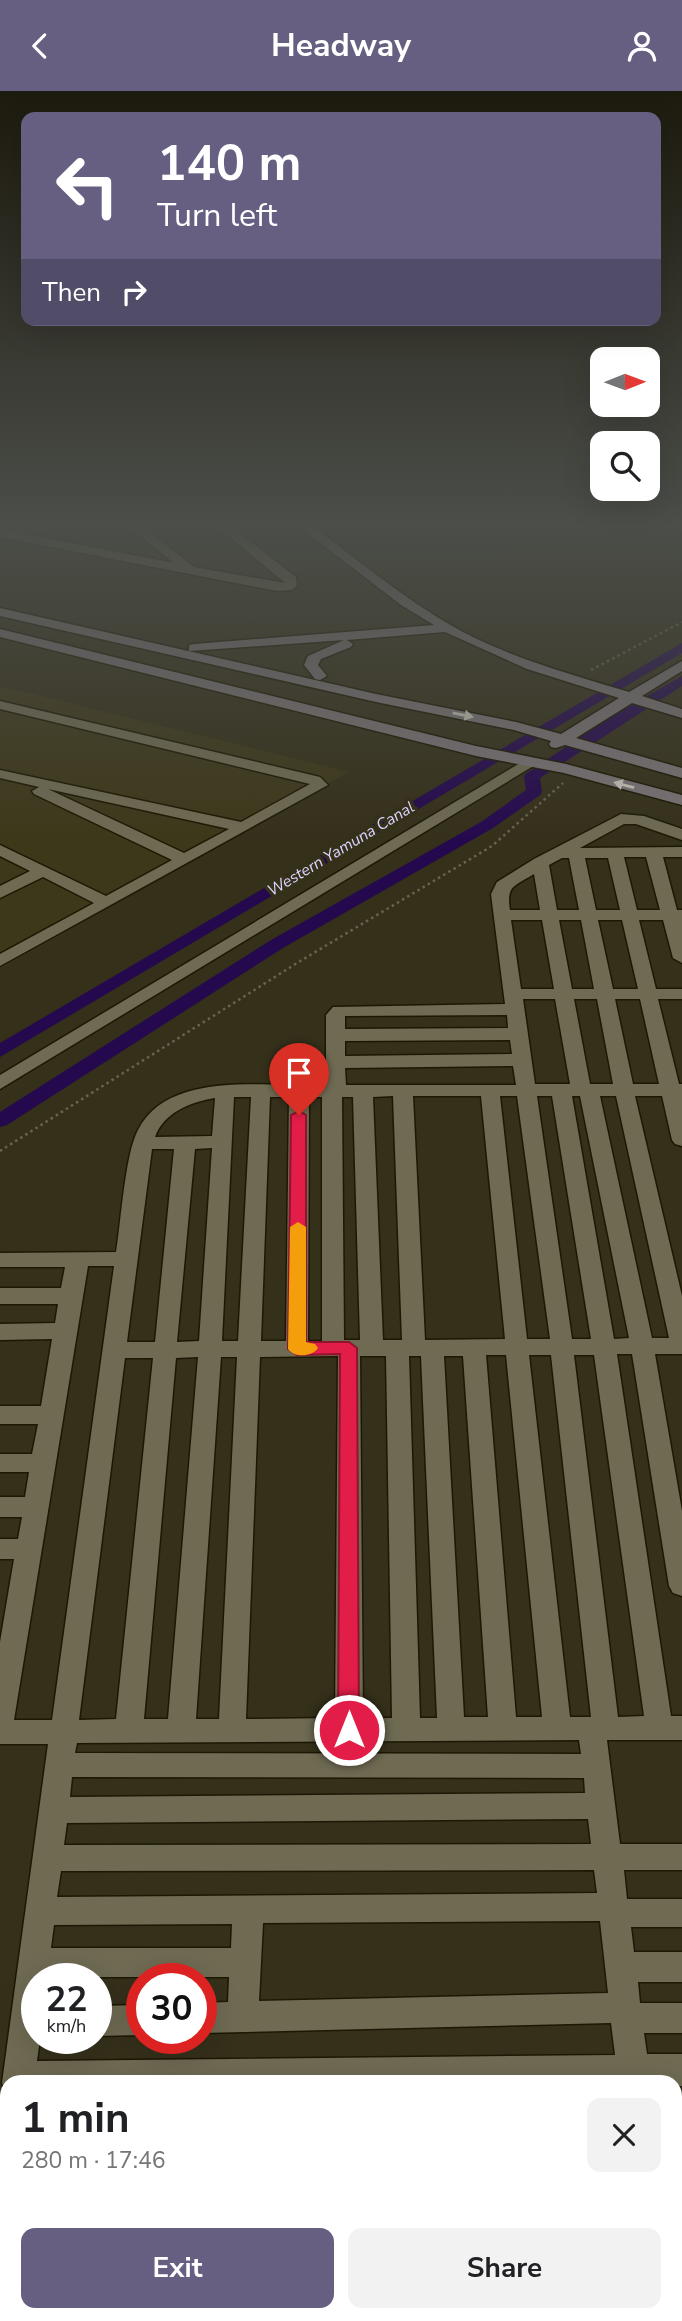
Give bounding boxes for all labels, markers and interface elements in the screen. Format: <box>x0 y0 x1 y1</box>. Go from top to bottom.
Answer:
text: Headway <box>271 24 411 67</box>
icon: back <box>21 27 59 65</box>
icon: person <box>623 27 661 65</box>
text: 140 m <box>157 130 301 197</box>
icon: left <box>42 140 133 231</box>
text: Turn left <box>157 194 277 237</box>
icon: right <box>115 273 153 311</box>
text: Then <box>42 275 101 310</box>
north arrow <box>590 347 660 417</box>
map controls <box>590 347 660 501</box>
button: search <box>590 431 660 501</box>
one-way arrow <box>452 710 474 721</box>
one-way arrow <box>613 779 634 789</box>
water label: Western Yamuna Canal <box>263 796 419 902</box>
pin <box>269 1043 329 1115</box>
icon: arrive <box>280 1054 318 1092</box>
position arrow <box>312 1693 386 1767</box>
speed limit sign: 30 <box>126 1963 217 2054</box>
text: 22 <box>45 1976 88 2023</box>
text: km/h <box>47 2014 86 2038</box>
text: 1 min <box>21 2090 130 2147</box>
button: close <box>587 2098 661 2172</box>
text: 280 m · 17:46 <box>21 2145 166 2176</box>
button: Exit <box>21 2228 334 2308</box>
button: Share <box>348 2228 661 2308</box>

